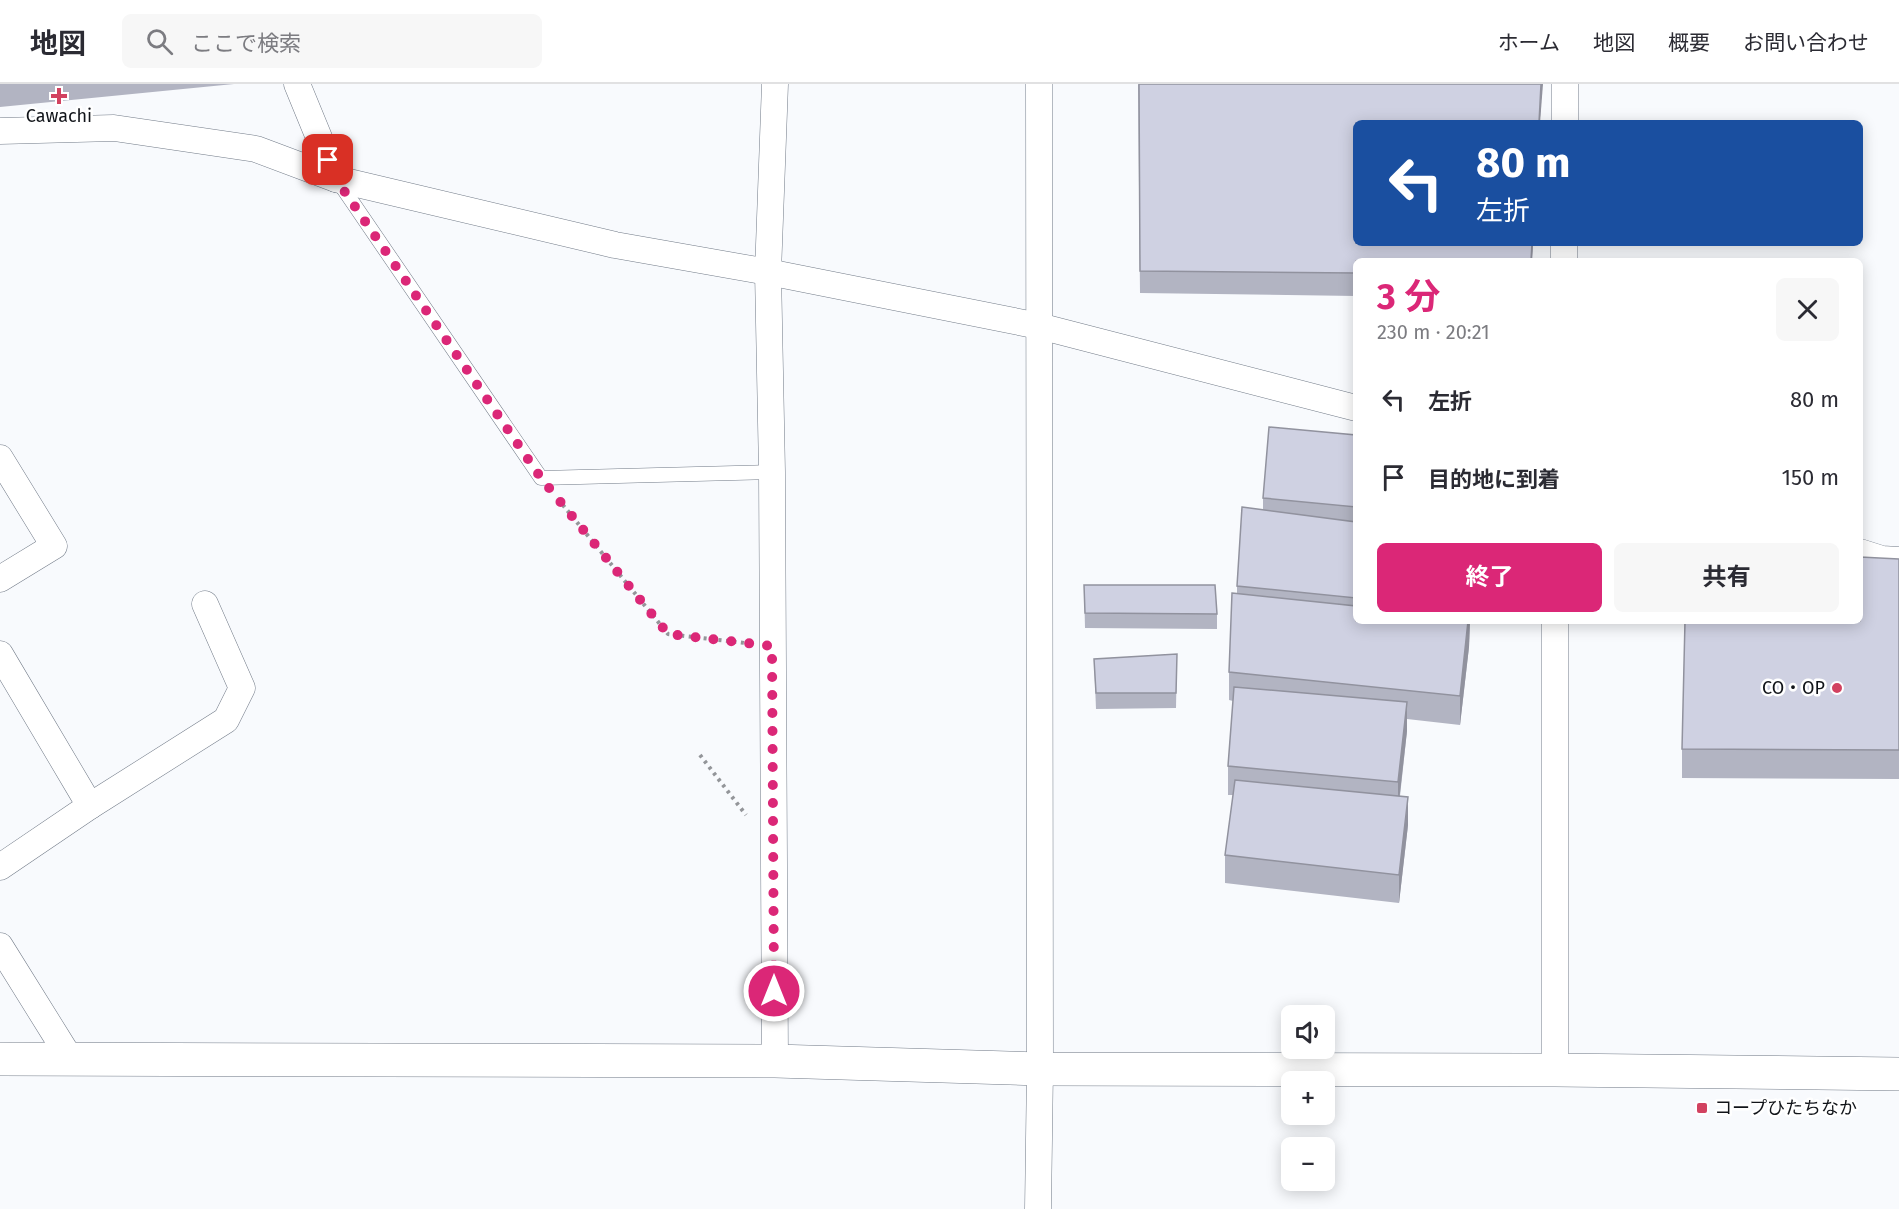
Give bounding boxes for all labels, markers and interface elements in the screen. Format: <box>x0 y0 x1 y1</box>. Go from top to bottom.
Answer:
search box <box>122 14 542 68</box>
icon: search <box>143 25 176 58</box>
text: 地図 <box>30 27 86 60</box>
text: ここで検索 <box>191 30 301 57</box>
text: ホーム <box>1498 30 1560 56</box>
text: 地図 <box>1593 30 1635 56</box>
text: 概要 <box>1668 30 1710 56</box>
text: お問い合わせ <box>1743 30 1869 56</box>
marker: Cawachi <box>52 89 66 103</box>
place label: Cawachi <box>26 105 92 127</box>
pin <box>302 134 353 185</box>
text: 80 m <box>1476 138 1570 188</box>
icon: arrive <box>311 143 344 176</box>
icon: left <box>1377 144 1455 222</box>
text: 左折 <box>1476 195 1530 227</box>
text: 3 分 <box>1377 275 1440 319</box>
button: close <box>1776 278 1839 341</box>
text: 230 m · 20:21 <box>1377 320 1490 344</box>
icon: left <box>1377 383 1410 416</box>
text: 80 m <box>1790 386 1839 413</box>
text: 左折 <box>1428 388 1472 415</box>
icon: arrive <box>1377 461 1410 494</box>
text: 150 m <box>1781 464 1839 491</box>
text: 目的地に到着 <box>1428 466 1560 493</box>
button: 終了 <box>1377 543 1602 612</box>
button: 共有 <box>1614 543 1839 612</box>
place label: CO・OP <box>1762 677 1825 699</box>
marker: CO・OP <box>1830 681 1844 695</box>
position arrow <box>742 959 806 1023</box>
map controls <box>1281 1005 1335 1191</box>
button: sound <box>1281 1005 1335 1059</box>
button: + <box>1281 1071 1335 1125</box>
place label: コープひたちなか <box>1714 1097 1857 1119</box>
marker: コープひたちなか <box>1695 1101 1709 1115</box>
button: − <box>1281 1137 1335 1191</box>

